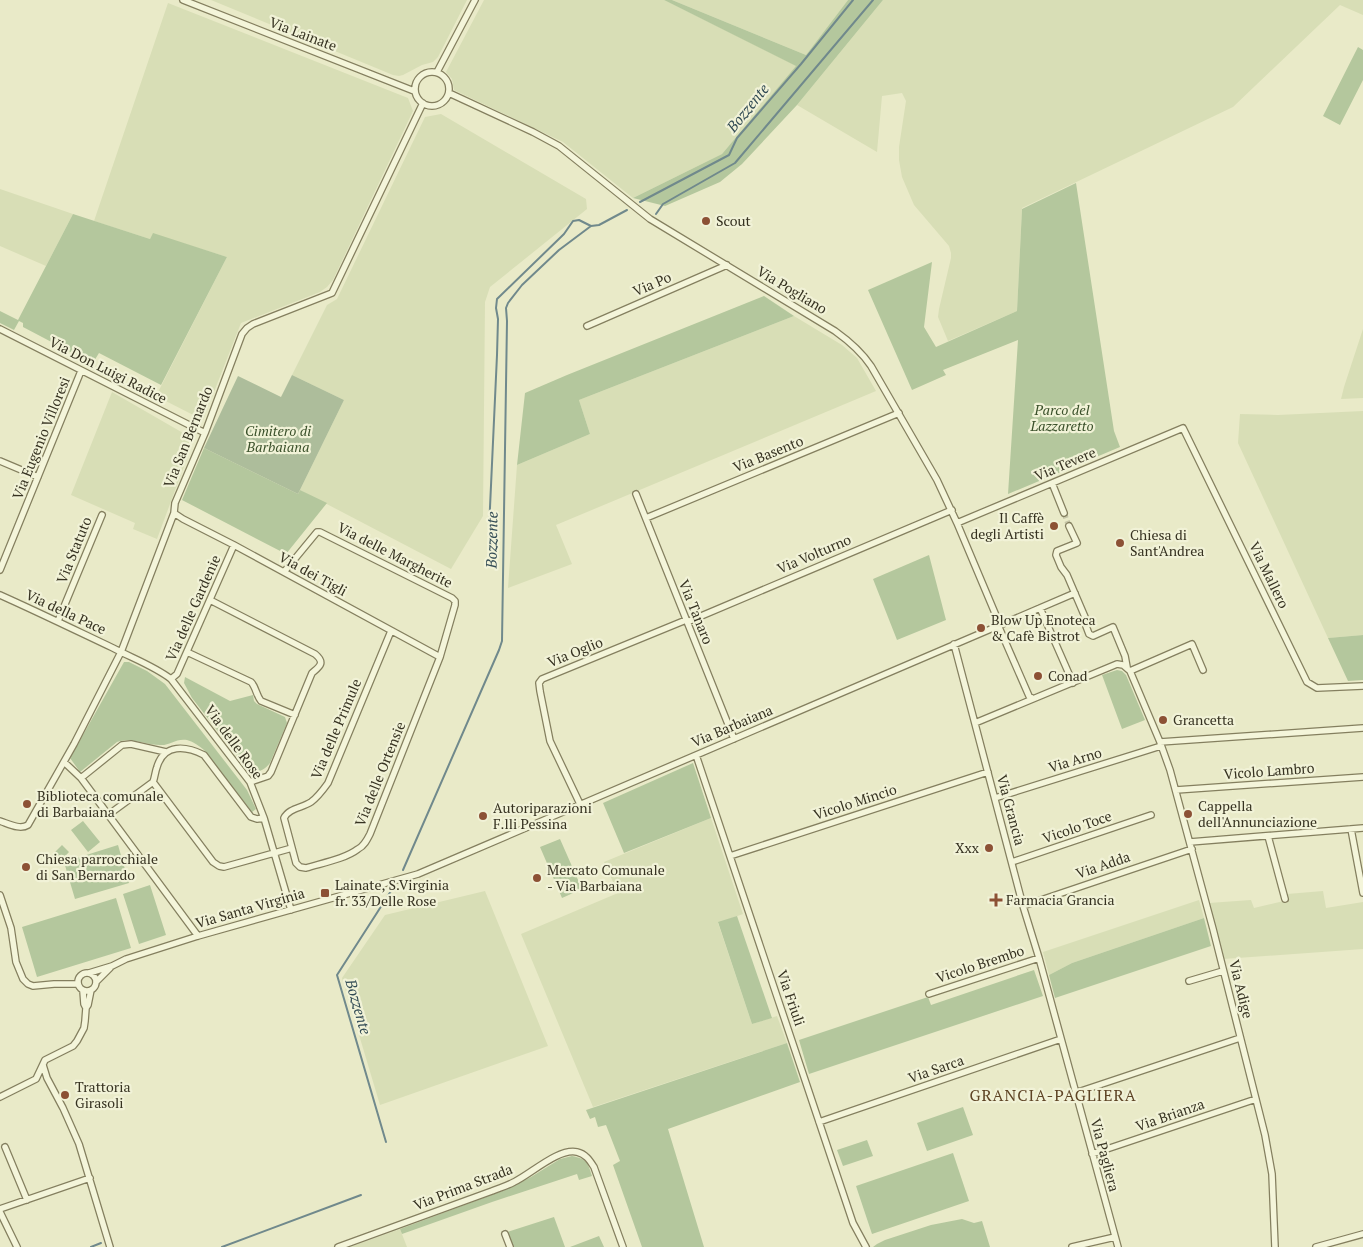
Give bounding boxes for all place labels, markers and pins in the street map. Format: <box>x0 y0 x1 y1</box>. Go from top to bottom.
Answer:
place label: Scout <box>716 211 752 230</box>
marker: Scout <box>700 215 712 227</box>
place label: Il Caffè degli Artisti <box>970 508 1044 543</box>
marker: Il Caffè degli Artisti <box>1048 520 1060 532</box>
place label: Chiesa di Sant'Andrea <box>1130 525 1204 560</box>
marker: Chiesa di Sant'Andrea <box>1114 537 1126 549</box>
place label: Blow Up Enoteca & Cafè Bistrot <box>991 610 1096 645</box>
marker: Blow Up Enoteca & Cafè Bistrot <box>975 622 987 634</box>
place label: Conad <box>1048 666 1088 685</box>
marker: Conad <box>1032 670 1044 682</box>
place label: Grancetta <box>1173 710 1234 729</box>
marker: Grancetta <box>1157 714 1169 726</box>
place label: Biblioteca comunale di Barbaiana <box>37 786 163 821</box>
place label: Cappella dell'Annunciazione <box>1198 796 1317 831</box>
marker: Biblioteca comunale di Barbaiana <box>21 798 33 810</box>
place label: Autoriparazioni F.lli Pessina <box>493 798 592 833</box>
marker: Cappella dell'Annunciazione <box>1182 808 1194 820</box>
marker: Autoriparazioni F.lli Pessina <box>477 810 489 822</box>
place label: Xxx <box>955 838 980 857</box>
marker: Xxx <box>983 842 995 854</box>
place label: Chiesa parrocchiale di San Bernardo <box>36 849 158 884</box>
place label: Mercato Comunale - Via Barbaiana <box>547 860 665 895</box>
marker: Chiesa parrocchiale di San Bernardo <box>20 861 32 873</box>
marker: Mercato Comunale - Via Barbaiana <box>531 872 543 884</box>
place label: Lainate, S.Virginia fr. 33/Delle Rose <box>335 875 449 910</box>
marker: Lainate, S.Virginia fr. 33/Delle Rose <box>319 887 331 899</box>
place label: Farmacia Grancia <box>1006 890 1115 909</box>
marker: Farmacia Grancia <box>990 894 1002 906</box>
place label: Trattoria Girasoli <box>75 1077 130 1112</box>
marker: Trattoria Girasoli <box>59 1089 71 1101</box>

